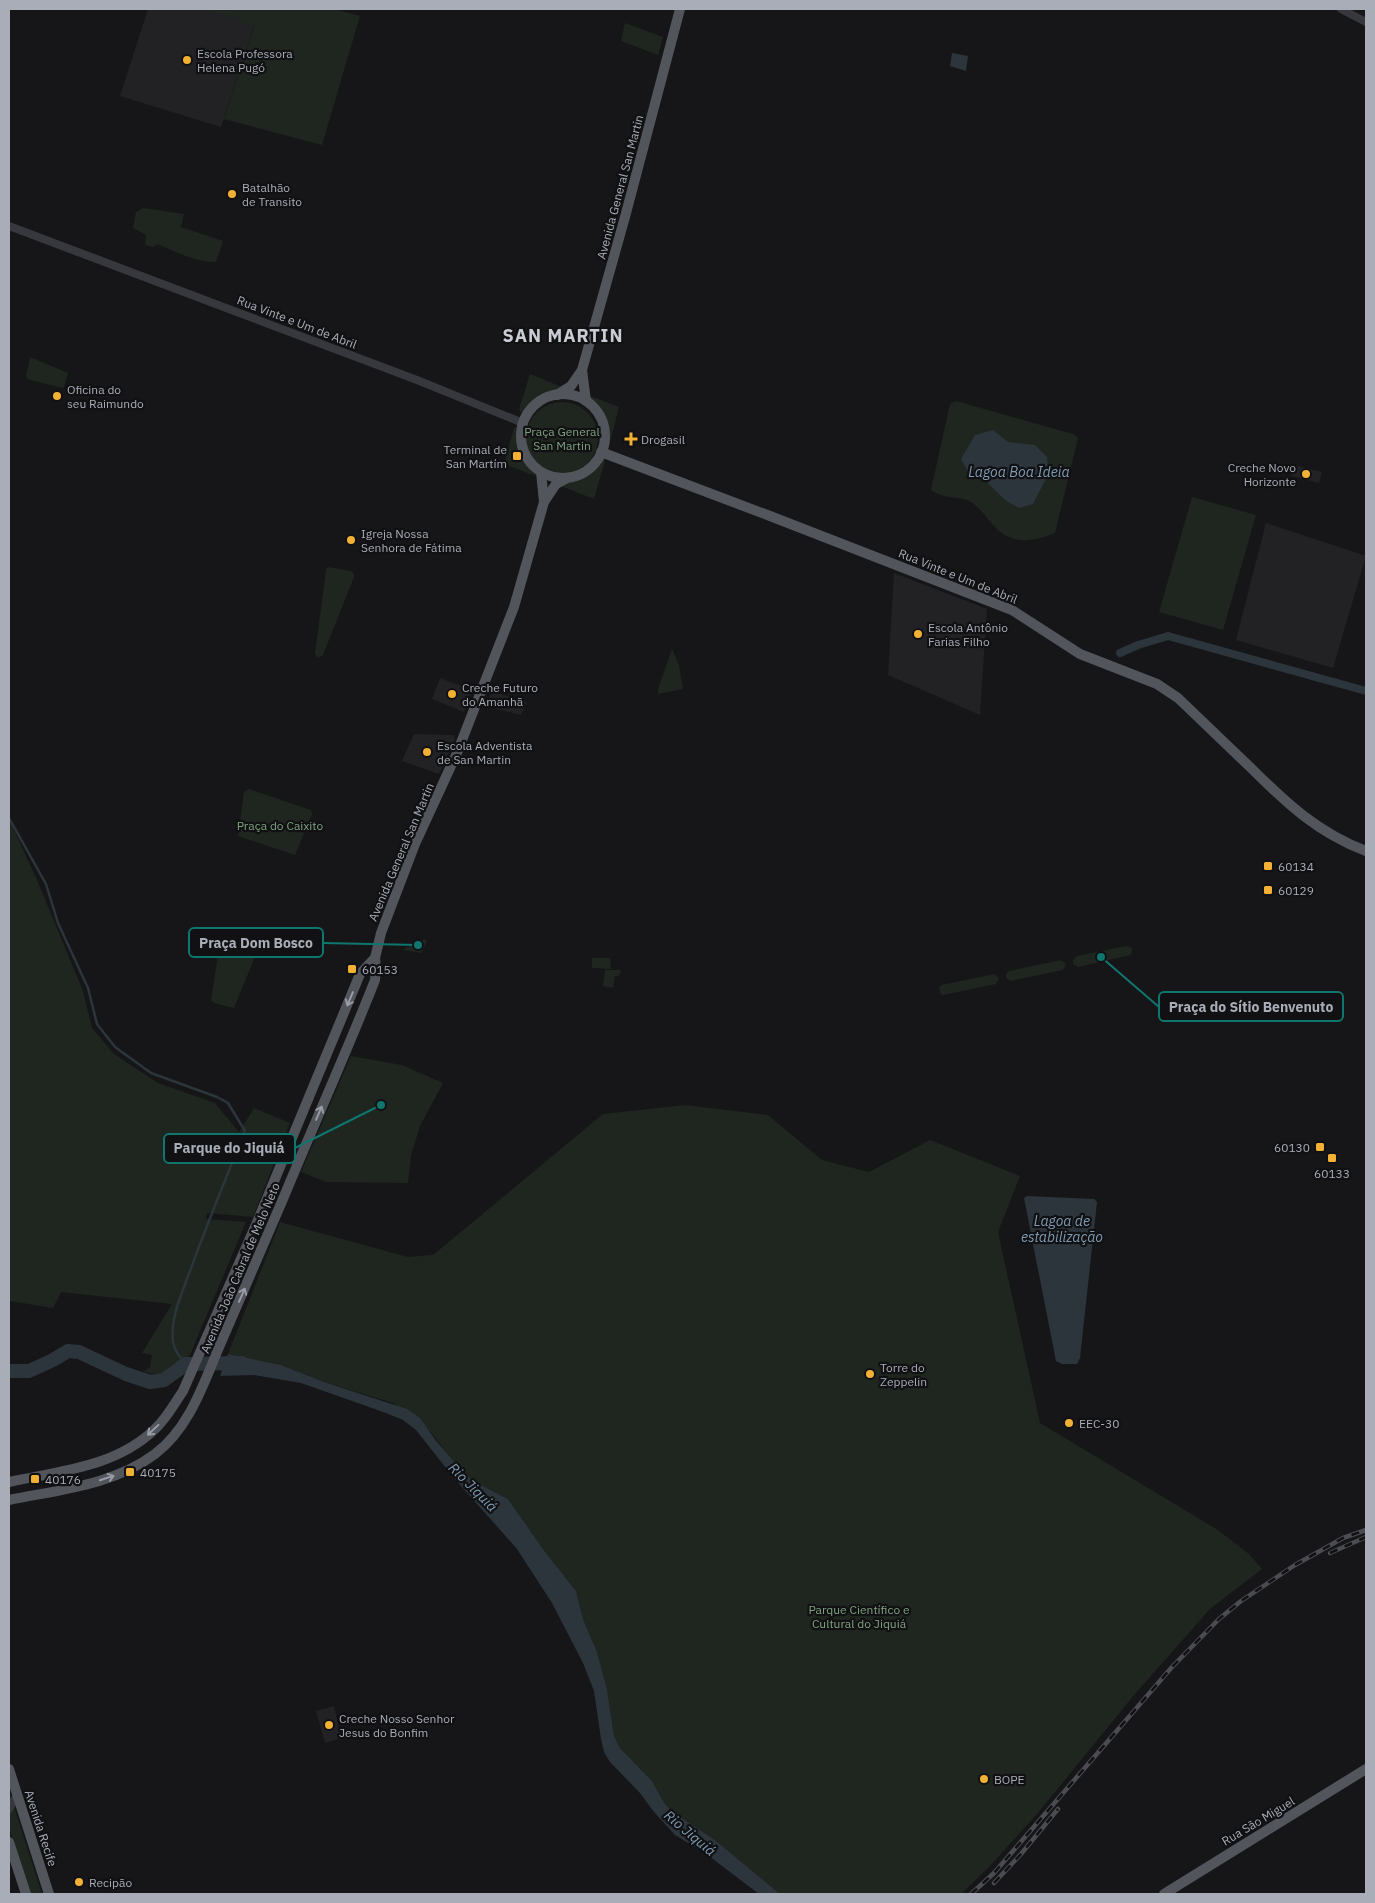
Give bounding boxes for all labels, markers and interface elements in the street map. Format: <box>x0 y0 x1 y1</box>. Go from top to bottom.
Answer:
place label: Escola Professora Helena Pugó <box>197 46 293 75</box>
marker: Escola Professora Helena Pugó <box>181 54 193 66</box>
street label: Avenida General San Martin <box>594 113 646 261</box>
place label: Batalhão de Transito <box>242 180 302 209</box>
marker: Batalhão de Transito <box>226 188 238 200</box>
street label: Rua Vinte e Um de Abril <box>235 292 359 352</box>
district label: SAN MARTIN <box>503 324 623 347</box>
place label: Oficina do seu Raimundo <box>67 382 144 411</box>
marker: Oficina do seu Raimundo <box>51 390 63 402</box>
park label: Praça General San Martin <box>524 424 600 453</box>
place label: Drogasil <box>641 432 685 447</box>
marker: Drogasil <box>625 433 637 445</box>
place label: Terminal de San Martím <box>444 442 507 471</box>
marker: Terminal de San Martím <box>511 450 523 462</box>
place label: Creche Novo Horizonte <box>1228 460 1296 489</box>
water label: Lagoa Boa Ideia <box>968 463 1070 481</box>
marker: Creche Novo Horizonte <box>1300 468 1312 480</box>
place label: Igreja Nossa Senhora de Fátima <box>361 526 462 555</box>
marker: Igreja Nossa Senhora de Fátima <box>345 534 357 546</box>
street label: Rua Vinte e Um de Abril <box>896 545 1020 607</box>
place label: Escola Antônio Farias Filho <box>928 620 1008 649</box>
marker: Escola Antônio Farias Filho <box>912 628 924 640</box>
place label: Creche Futuro do Amanhã <box>462 680 538 709</box>
marker: Creche Futuro do Amanhã <box>446 688 458 700</box>
place label: Escola Adventista de San Martin <box>437 738 533 767</box>
marker: Escola Adventista de San Martin <box>421 746 433 758</box>
street label: Avenida General San Martin <box>365 781 437 923</box>
park label: Praça do Caixito <box>237 818 324 833</box>
place label: 60134 <box>1278 859 1314 874</box>
marker: 60134 <box>1262 860 1274 872</box>
place label: 60129 <box>1278 883 1314 898</box>
marker: 60129 <box>1262 884 1274 896</box>
callout: Praça Dom Bosco <box>189 928 323 957</box>
text: Praça Dom Bosco <box>199 934 313 952</box>
place label: 60153 <box>362 962 398 977</box>
marker: 60153 <box>346 963 358 975</box>
one-way arrow <box>344 991 354 1006</box>
callout: Praça do Sítio Benvenuto <box>1159 992 1343 1021</box>
text: Praça do Sítio Benvenuto <box>1169 998 1333 1016</box>
one-way arrow <box>315 1106 325 1121</box>
callout: Parque do Jiquiá <box>164 1134 295 1163</box>
text: Parque do Jiquiá <box>174 1139 285 1157</box>
place label: 60130 <box>1274 1140 1310 1155</box>
marker: 60130 <box>1314 1141 1326 1153</box>
marker: 60133 <box>1326 1152 1338 1164</box>
place label: 60133 <box>1314 1166 1350 1181</box>
street label: Avenida João Cabral de Melo Neto <box>197 1180 283 1356</box>
water label: Lagoa de estabilização <box>1021 1212 1103 1246</box>
one-way arrow <box>238 1288 247 1303</box>
place label: Torre do Zeppelin <box>880 1360 927 1389</box>
marker: Torre do Zeppelin <box>864 1368 876 1380</box>
place label: EEC-30 <box>1079 1416 1119 1431</box>
marker: EEC-30 <box>1063 1417 1075 1429</box>
one-way arrow <box>147 1424 160 1436</box>
water label: Rio Jiquiá <box>445 1459 501 1515</box>
place label: 40175 <box>140 1465 176 1480</box>
marker: 40175 <box>124 1466 136 1478</box>
place label: 40176 <box>45 1472 81 1487</box>
one-way arrow <box>99 1472 115 1482</box>
marker: 40176 <box>29 1473 41 1485</box>
park label: Parque Científico e Cultural do Jiquiá <box>808 1602 910 1631</box>
place label: Creche Nosso Senhor Jesus do Bonfim <box>339 1711 455 1740</box>
marker: Creche Nosso Senhor Jesus do Bonfim <box>323 1719 335 1731</box>
place label: BOPE <box>994 1772 1025 1787</box>
marker: BOPE <box>978 1773 990 1785</box>
street label: Avenida Recife <box>22 1788 61 1868</box>
street label: Rua São Miguel <box>1219 1793 1297 1849</box>
water label: Rio Jiquiá <box>661 1806 719 1860</box>
place label: Recipão <box>89 1875 132 1890</box>
marker: Recipão <box>73 1876 85 1888</box>

